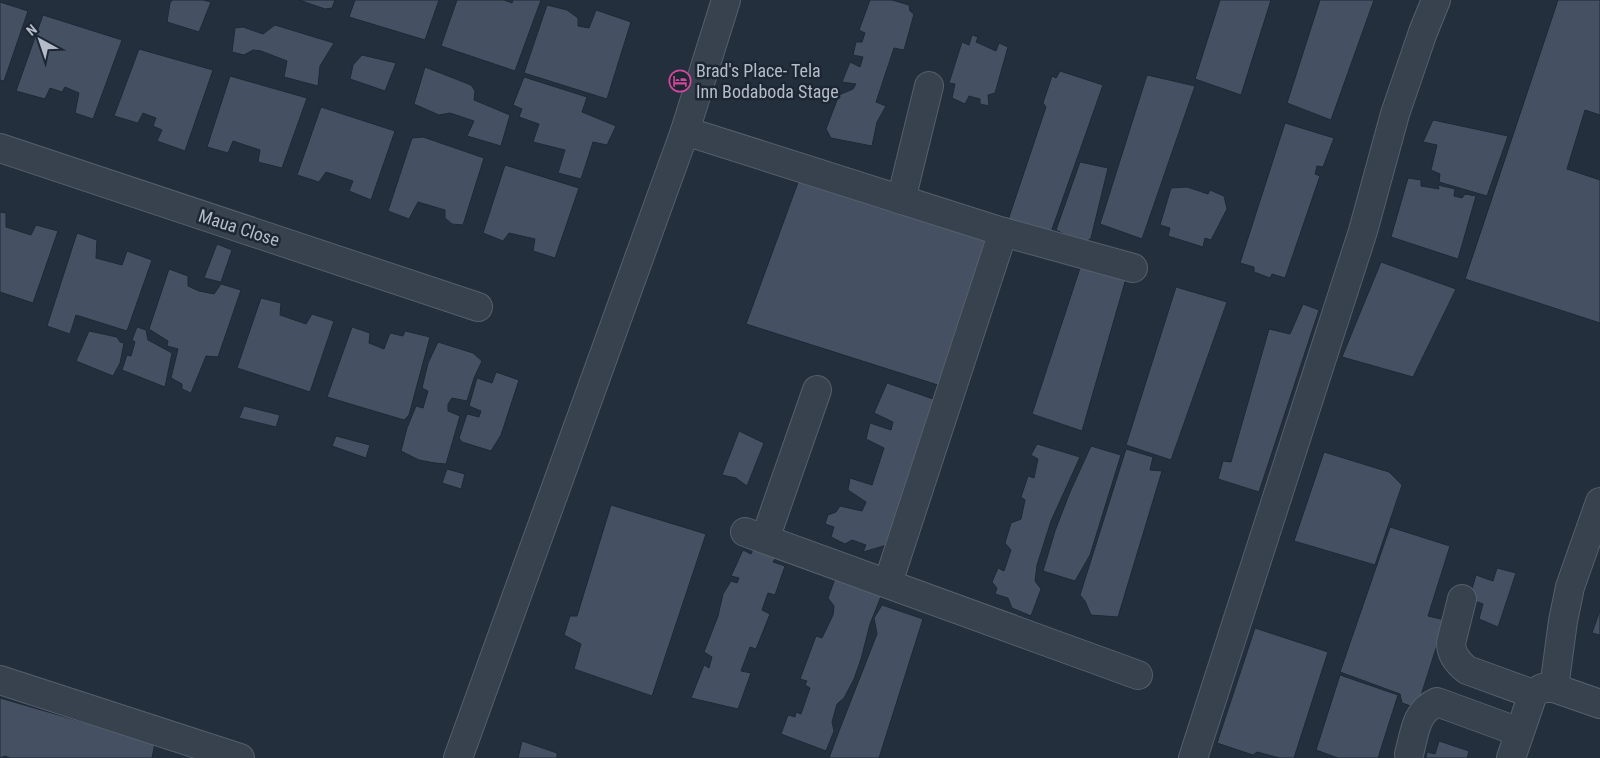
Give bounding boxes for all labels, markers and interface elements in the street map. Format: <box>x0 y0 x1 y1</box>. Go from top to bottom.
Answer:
north arrow <box>15 15 65 65</box>
text: N <box>23 21 40 39</box>
place label: Brad's Place- Tela Inn Bodaboda Stage <box>696 60 839 102</box>
hotel icon: Brad's Place- Tela Inn Bodaboda Stage <box>668 69 692 93</box>
street label: Maua Close <box>196 205 282 250</box>

